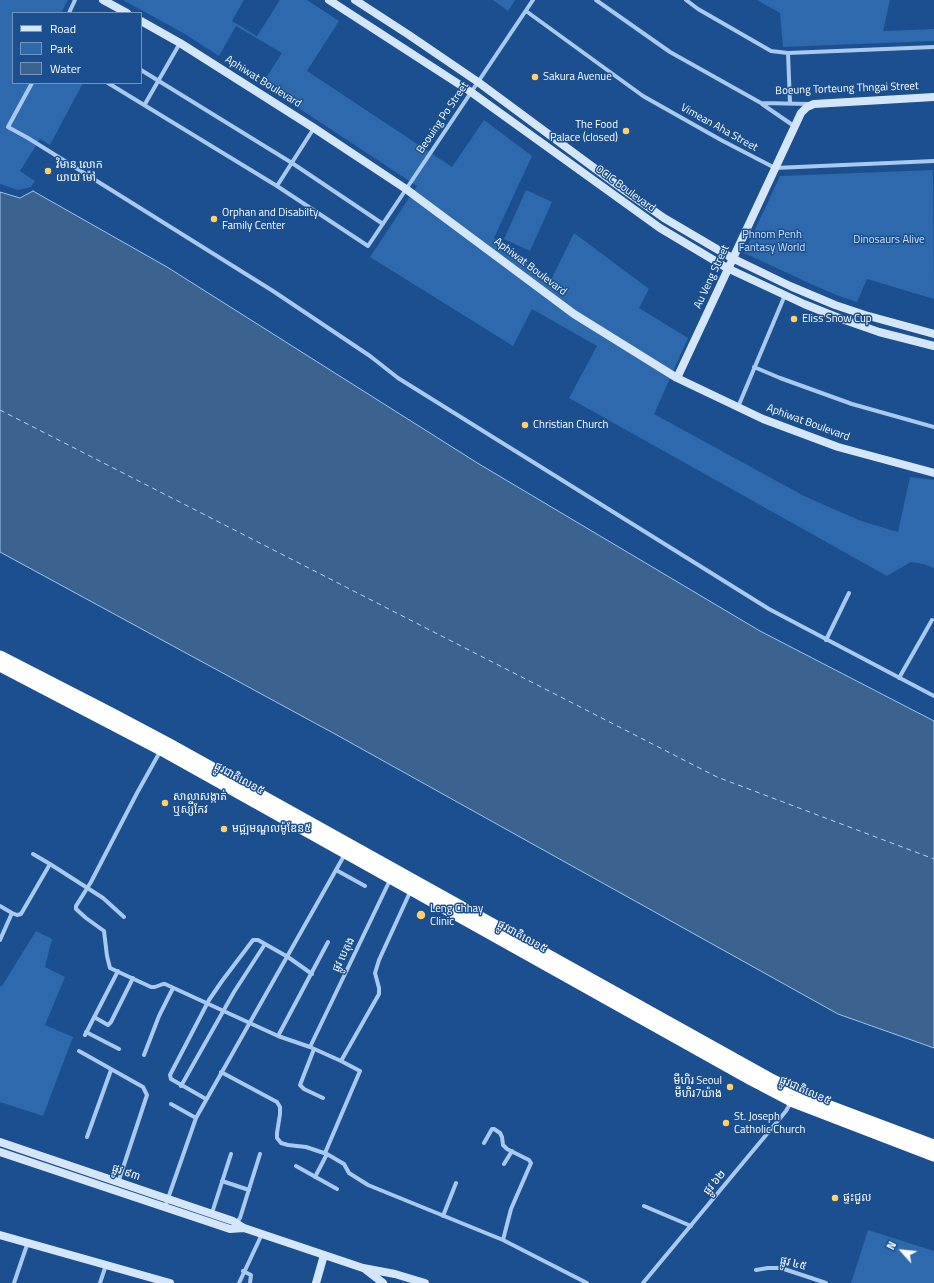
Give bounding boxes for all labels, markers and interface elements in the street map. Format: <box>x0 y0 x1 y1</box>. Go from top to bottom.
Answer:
legend <box>12 12 142 84</box>
text: Road <box>50 19 76 38</box>
text: Park <box>50 39 73 58</box>
street label: Aphiwat Boulevard <box>222 53 304 111</box>
text: Water <box>50 59 81 78</box>
place label: Sakura Avenue <box>543 70 612 84</box>
marker: Sakura Avenue <box>530 72 540 82</box>
street label: Beouing Po Street <box>414 80 472 156</box>
street label: Boeung Torteung Thngai Street <box>775 80 919 98</box>
street label: Vimean Aha Street <box>678 101 760 155</box>
place label: The Food Palace (closed) <box>550 118 618 144</box>
marker: The Food Palace (closed) <box>621 126 631 136</box>
place label: វិមាន លោក យាយ ម៉ៅ <box>56 158 103 184</box>
street label: OCIC Boulevard <box>592 163 658 215</box>
marker: វិមាន លោក យាយ ម៉ៅ <box>43 166 53 176</box>
place label: Orphan and Disabilty Family Center <box>222 206 318 232</box>
marker: Orphan and Disabilty Family Center <box>209 214 219 224</box>
park label: Phnom Penh Fantasy World <box>739 228 805 254</box>
park label: Dinosaurs Alive <box>853 233 925 247</box>
street label: Aphiwat Boulevard <box>491 235 569 299</box>
street label: Au Veng Street <box>691 243 733 311</box>
place label: Eliss Snow Cup <box>802 312 872 326</box>
marker: Eliss Snow Cup <box>789 314 799 324</box>
street label: Aphiwat Boulevard <box>765 402 851 444</box>
place label: Christian Church <box>533 418 608 432</box>
marker: Christian Church <box>520 420 530 430</box>
street label: ផ្លូវជាតិលេខ៥ <box>212 760 266 798</box>
place label: សាលាសង្កាត់ ឬស្សីកែវ <box>173 790 227 816</box>
marker: សាលាសង្កាត់ ឬស្សីកែវ <box>160 798 170 808</box>
place label: មជ្ឍមណ្ឌលម៉ូឌែន៥ <box>232 822 311 836</box>
marker: មជ្ឍមណ្ឌលម៉ូឌែន៥ <box>219 824 229 834</box>
place label: Leng Chhay Clinic <box>430 902 483 928</box>
marker: Leng Chhay Clinic <box>415 909 427 921</box>
street label: ផ្លូវជាតិលេខ៥ <box>495 918 549 956</box>
street label: ផ្លូវ បេតុង <box>330 935 358 975</box>
place label: មីហិរ Seoul មីហិរ7យ៉ាង <box>674 1074 722 1100</box>
street label: ផ្លូវជាតិលេខ៥ <box>777 1074 833 1108</box>
marker: មីហិរ Seoul មីហិរ7យ៉ាង <box>725 1082 735 1092</box>
place label: St. Joseph Catholic Church <box>734 1110 805 1136</box>
marker: St. Joseph Catholic Church <box>721 1118 731 1128</box>
street label: ផ្លូវ ៩៣ <box>110 1162 142 1184</box>
street label: ផ្លូវ ៦២ <box>701 1168 729 1198</box>
place label: ផ្ទះជួល <box>843 1191 871 1205</box>
marker: ផ្ទះជួល <box>830 1193 840 1203</box>
north arrow <box>882 1231 922 1271</box>
text: N <box>882 1239 900 1253</box>
street label: ផ្លូវ ៤៥ <box>778 1254 808 1274</box>

